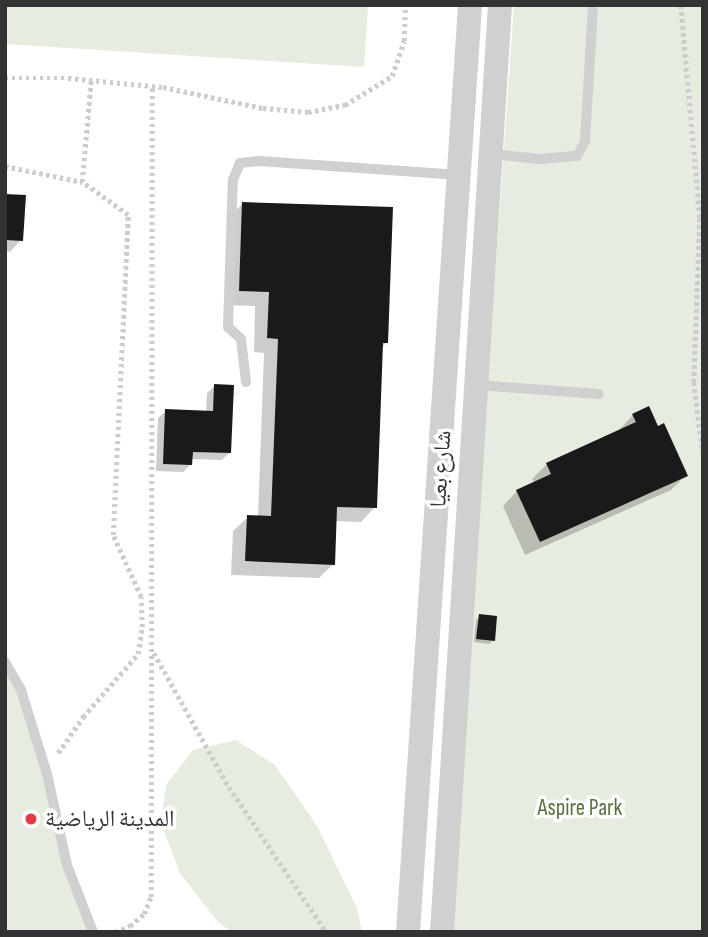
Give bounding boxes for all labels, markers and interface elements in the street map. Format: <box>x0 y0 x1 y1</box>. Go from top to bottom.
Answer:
street label: شارع بعيا <box>425 429 457 509</box>
park label: Aspire Park <box>538 794 622 822</box>
place label: المدينة الرياضية <box>45 805 175 833</box>
marker: المدينة الرياضية <box>23 811 39 827</box>

